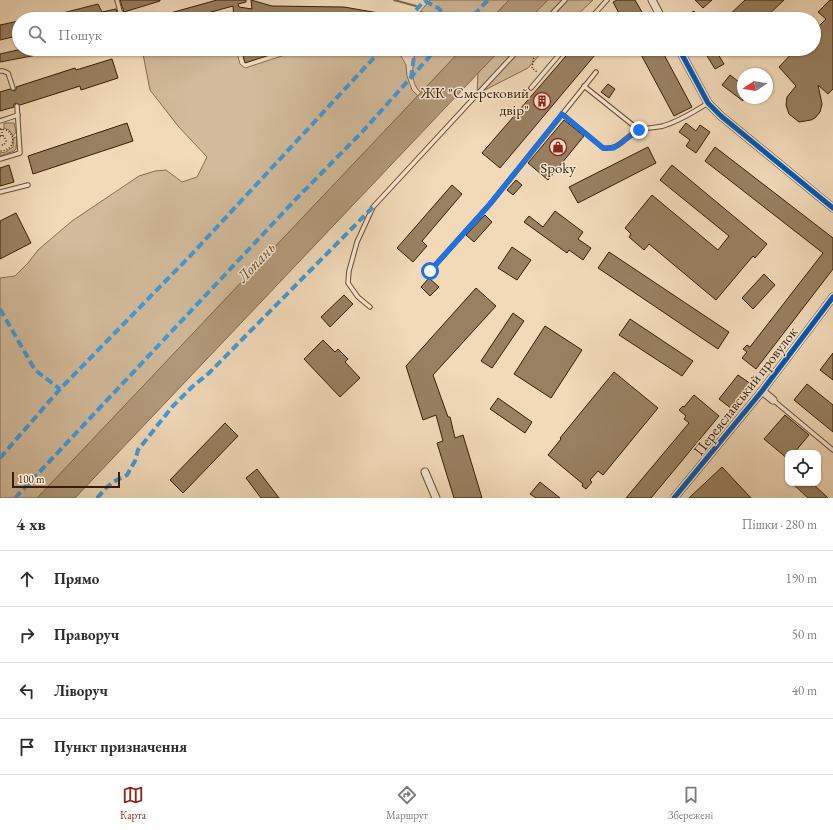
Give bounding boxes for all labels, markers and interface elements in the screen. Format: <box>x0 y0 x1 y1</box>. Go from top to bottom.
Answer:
search box <box>12 12 821 56</box>
icon: search <box>26 23 48 45</box>
text: Пошук <box>58 25 102 44</box>
north arrow <box>737 68 773 104</box>
place label: ЖК "Смерековий двір" <box>419 83 529 119</box>
building icon: ЖК "Смерековий двір" <box>532 91 552 111</box>
route end <box>630 121 648 139</box>
shop icon: Spoky <box>548 137 568 157</box>
place label: Spoky <box>540 158 576 177</box>
water label: Лопань <box>231 237 280 287</box>
route start <box>421 262 439 280</box>
street label: Переяславський провулок <box>689 323 801 459</box>
map controls <box>785 450 821 486</box>
button: locate <box>785 450 821 486</box>
scale bar <box>12 470 120 489</box>
text: 100 m <box>18 472 45 486</box>
text: 4 хв <box>16 513 46 535</box>
text: Пішки · 280 m <box>742 516 817 533</box>
icon: ahead <box>16 568 38 590</box>
text: Прямо <box>54 569 99 588</box>
text: 190 m <box>786 570 817 587</box>
icon: right <box>16 624 38 646</box>
text: Праворуч <box>54 625 119 644</box>
text: 50 m <box>792 626 817 643</box>
icon: left <box>16 680 38 702</box>
text: Ліворуч <box>54 681 108 700</box>
text: 40 m <box>792 682 817 699</box>
icon: arrive <box>16 736 38 758</box>
text: Пункт призначення <box>54 737 187 756</box>
tab: Карта <box>120 784 146 822</box>
tab: Маршрут <box>386 784 428 822</box>
tab: Збережені <box>668 784 713 822</box>

